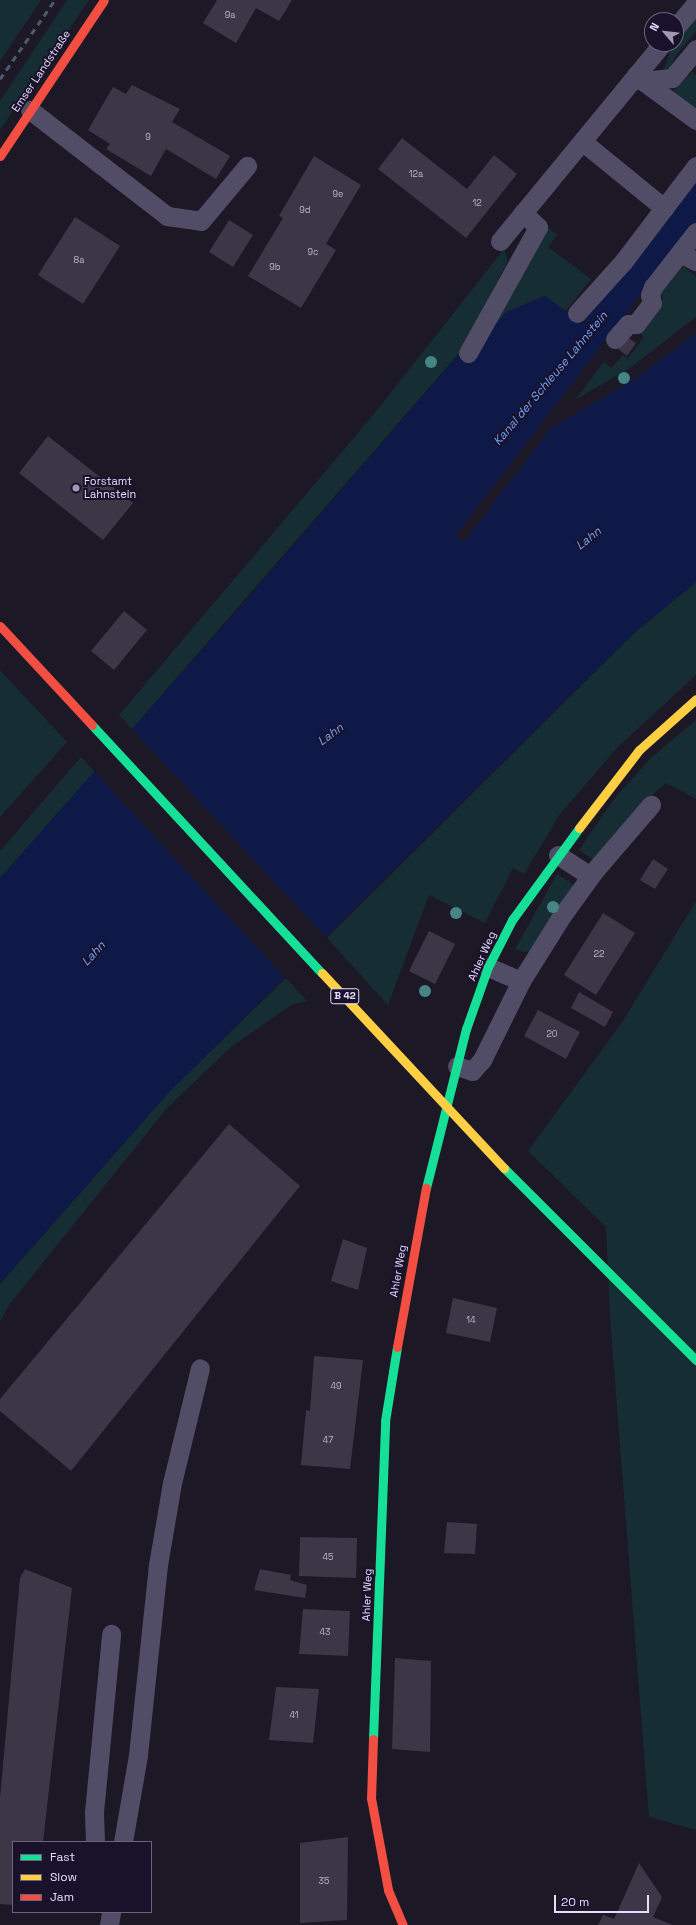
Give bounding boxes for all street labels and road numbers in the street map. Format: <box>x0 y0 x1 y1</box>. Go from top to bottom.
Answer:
street label: Emser Landstraße <box>9 28 73 114</box>
street label: Ahler Weg <box>465 929 499 983</box>
road number: B 42 <box>330 988 360 1004</box>
street label: Ahler Weg <box>387 1244 409 1298</box>
street label: Ahler Weg <box>359 1568 375 1622</box>

